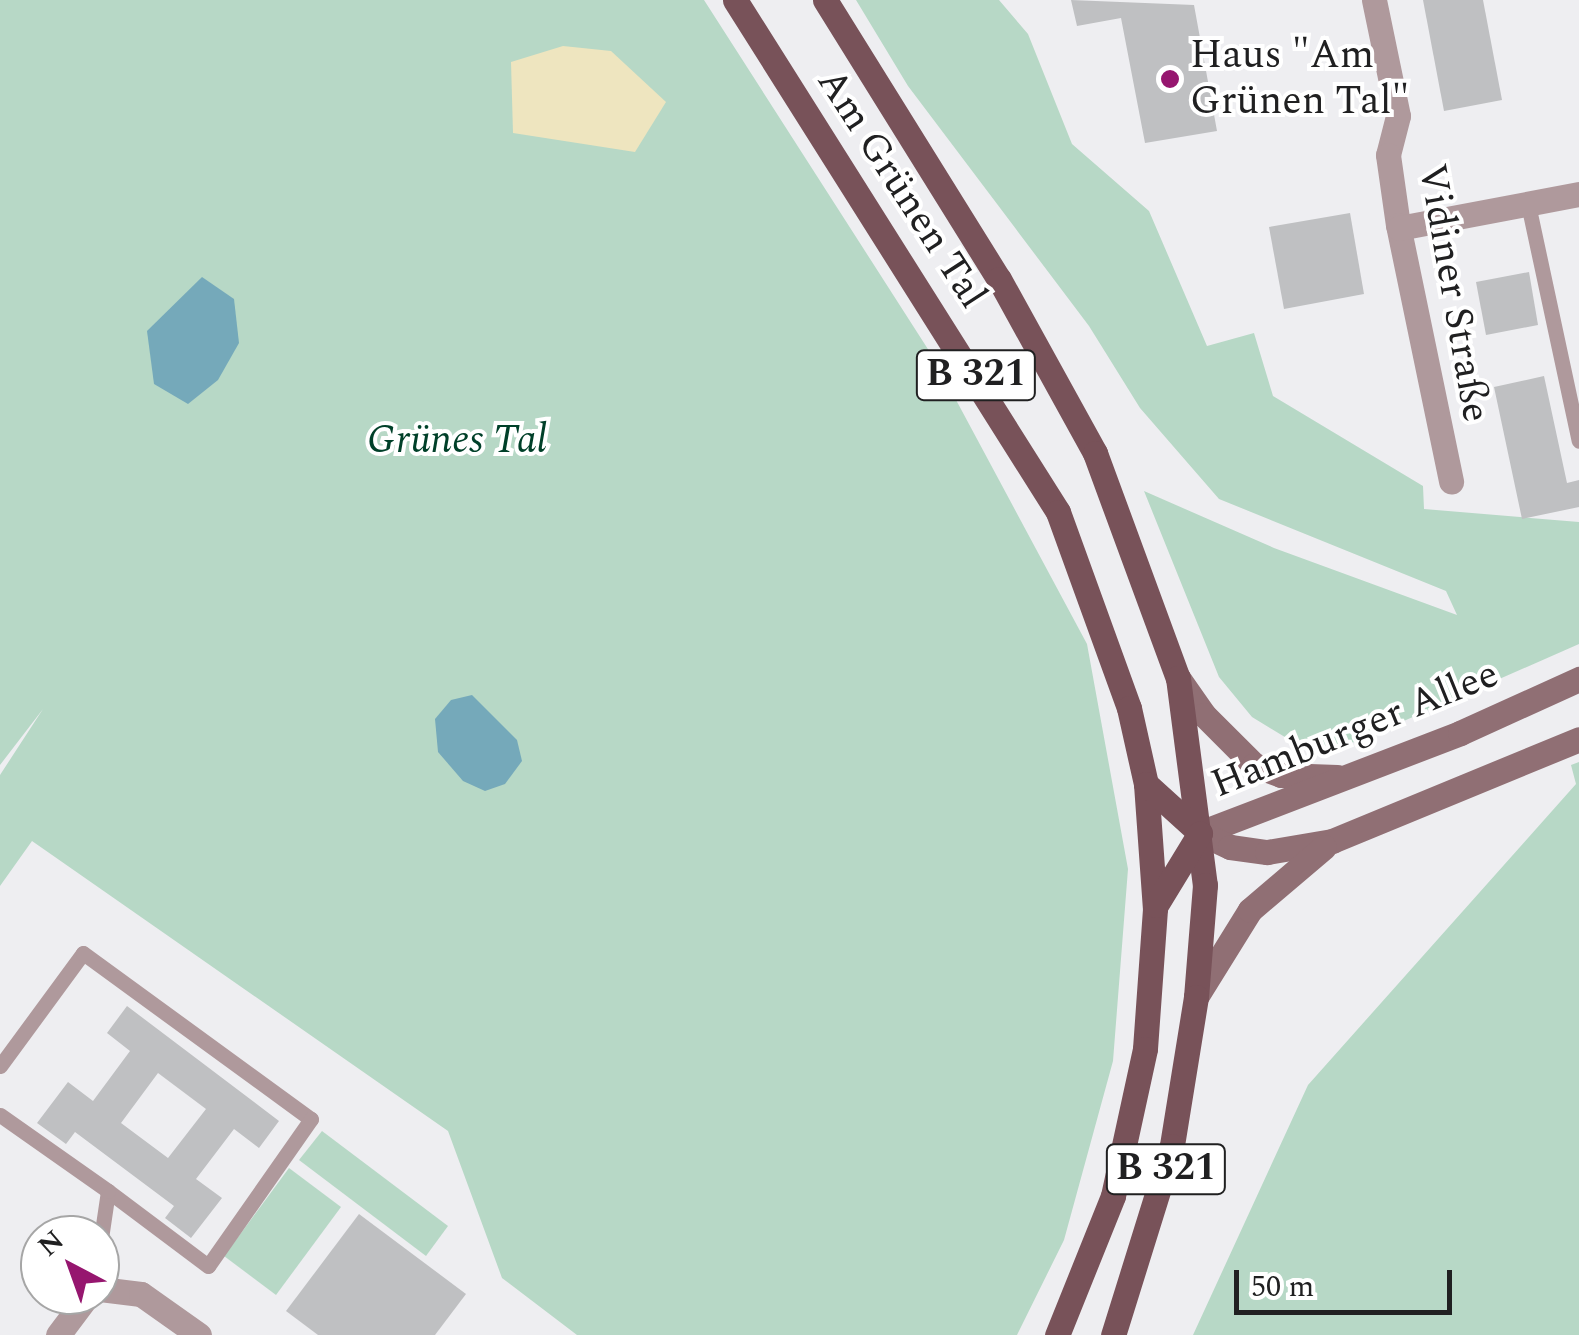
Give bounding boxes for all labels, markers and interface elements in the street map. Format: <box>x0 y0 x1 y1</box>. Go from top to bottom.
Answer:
place label: Haus "Am Grünen Tal" <box>1190 32 1409 126</box>
street label: Am Grünen Tal <box>806 60 996 318</box>
marker: Haus "Am Grünen Tal" <box>1159 68 1181 90</box>
street label: Vidiner Straße <box>1407 160 1499 426</box>
road number: B 321 <box>914 342 1038 408</box>
park label: Grünes Tal <box>367 417 547 465</box>
street label: Hamburger Allee <box>1205 651 1505 809</box>
road number: B 321 <box>1104 1136 1228 1202</box>
north arrow <box>20 1215 120 1315</box>
text: N <box>29 1220 74 1267</box>
scale bar <box>1239 1250 1456 1312</box>
text: 50 m <box>1251 1264 1314 1310</box>

